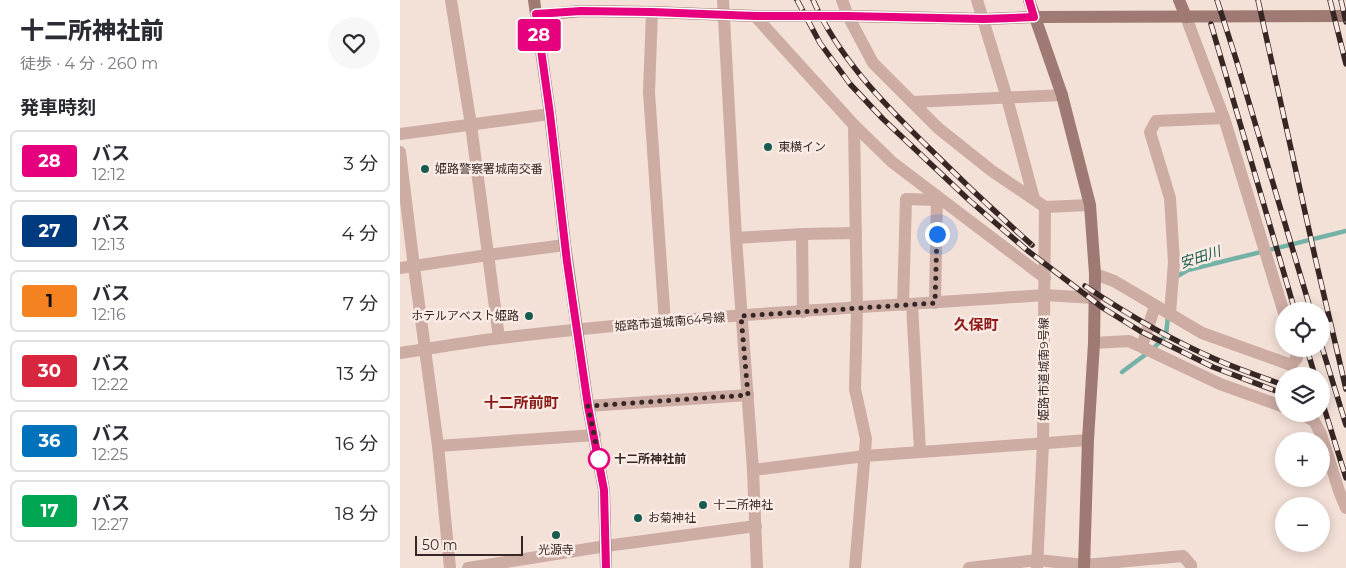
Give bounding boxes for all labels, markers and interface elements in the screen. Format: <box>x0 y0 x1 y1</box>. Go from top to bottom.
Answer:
text: 十二所神社前 <box>20 16 164 45</box>
button: heart <box>328 17 380 69</box>
line badge: 28 <box>516 19 562 51</box>
text: 28 <box>528 24 550 46</box>
text: 徒歩 · 4 分 · 260 m <box>20 54 158 73</box>
text: 発車時刻 <box>20 96 96 119</box>
place label: 東横イン <box>778 139 826 154</box>
marker: 東横イン <box>762 141 774 153</box>
text: バス <box>92 142 130 165</box>
text: 28 <box>38 150 61 172</box>
text: 3 分 <box>343 152 378 175</box>
place label: 姫路警察署城南交番 <box>435 161 543 176</box>
marker: 姫路警察署城南交番 <box>419 163 431 175</box>
text: 12:12 <box>92 165 125 184</box>
text: バス <box>92 212 130 235</box>
text: 27 <box>39 220 60 242</box>
text: 4 分 <box>341 222 378 245</box>
your location <box>925 222 950 247</box>
text: 12:13 <box>92 235 125 254</box>
water label: 安田川 <box>1177 241 1225 272</box>
text: バス <box>92 282 130 305</box>
text: 1 <box>46 290 53 312</box>
text: 7 分 <box>343 292 378 315</box>
map controls <box>1275 302 1330 552</box>
button: locate <box>1275 302 1330 357</box>
text: 12:16 <box>92 305 126 324</box>
place label: ホテルアベスト姫路 <box>411 308 519 323</box>
street label: 姫路市道城南64号線 <box>614 309 726 334</box>
marker: ホテルアベスト姫路 <box>523 310 535 322</box>
district label: 久保町 <box>953 315 999 334</box>
street label: 姫路市道城南9号線 <box>1036 317 1051 421</box>
text: バス <box>92 352 130 375</box>
text: 30 <box>38 360 61 382</box>
text: 13 分 <box>336 362 378 385</box>
button: layers <box>1275 367 1330 422</box>
text: 12:22 <box>92 375 128 394</box>
district label: 十二所前町 <box>483 393 559 412</box>
text: バス <box>92 422 130 445</box>
text: 36 <box>38 430 61 452</box>
text: 16 分 <box>336 432 378 455</box>
button: + <box>1275 432 1330 487</box>
text: 12:25 <box>92 445 128 464</box>
marker: 十二所神社前 <box>588 448 610 470</box>
place label: 十二所神社前 <box>614 451 686 466</box>
text: バス <box>92 492 130 515</box>
place label: 十二所神社 <box>713 497 773 512</box>
button: − <box>1275 497 1330 552</box>
marker: 十二所神社 <box>697 499 709 511</box>
text: 17 <box>40 500 59 522</box>
text: 18 分 <box>335 502 378 525</box>
place label: お菊神社 <box>648 510 696 525</box>
marker: お菊神社 <box>632 512 644 524</box>
text: 12:27 <box>92 515 129 534</box>
marker: 光源寺 <box>550 529 562 541</box>
scale bar <box>415 533 522 556</box>
text: 50 m <box>422 536 458 554</box>
place label: 光源寺 <box>538 542 574 557</box>

